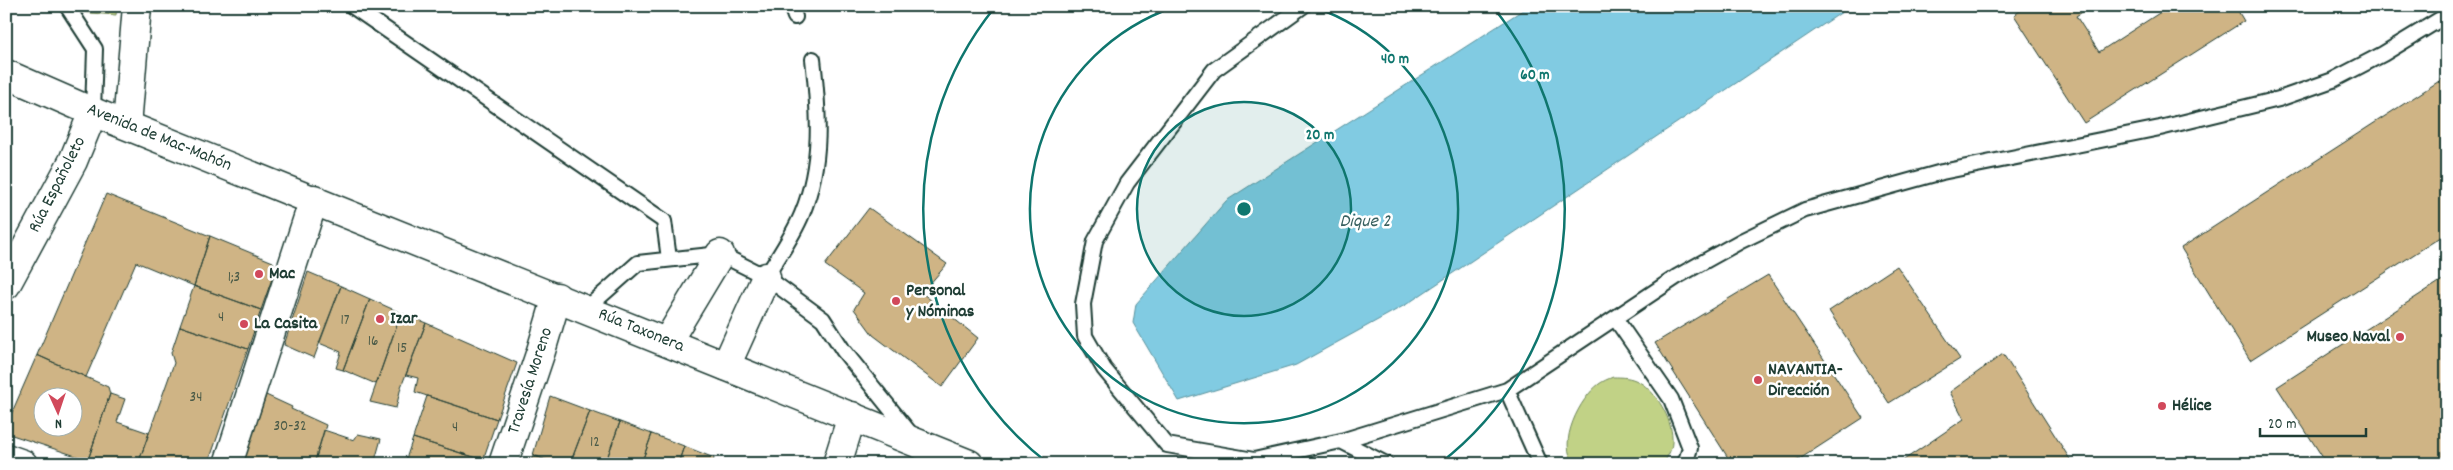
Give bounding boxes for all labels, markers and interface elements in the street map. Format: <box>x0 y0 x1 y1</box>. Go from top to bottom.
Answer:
text: 40 m <box>1381 49 1409 71</box>
text: 60 m <box>1520 65 1550 87</box>
street label: Avenida de Mac-Mahón <box>83 98 235 178</box>
text: 20 m <box>1306 125 1334 147</box>
street label: Rúa Españoleto <box>23 133 93 237</box>
centre of rings <box>1235 200 1253 218</box>
water label: Dique 2 <box>1340 209 1391 236</box>
place label: Mac <box>269 262 295 287</box>
house number: 1;3 <box>228 267 240 289</box>
marker: Mac <box>253 268 265 280</box>
place label: Personal y Nóminas <box>906 279 975 325</box>
marker: Personal y Nóminas <box>890 295 902 307</box>
street label: Rúa Taxonera <box>594 302 688 360</box>
house number: 4 <box>218 307 224 329</box>
place label: Izar <box>390 307 418 332</box>
house number: 17 <box>340 310 350 332</box>
place label: La Casita <box>254 312 318 337</box>
marker: Izar <box>374 313 386 325</box>
marker: La Casita <box>238 318 250 330</box>
street label: Travesía Moreno <box>502 325 560 437</box>
place label: Museo Naval <box>2306 325 2391 350</box>
house number: 16 <box>368 331 378 353</box>
marker: Museo Naval <box>2394 331 2406 343</box>
house number: 15 <box>397 338 407 360</box>
place label: NAVANTIA- Dirección <box>1768 358 1843 404</box>
marker: NAVANTIA- Dirección <box>1752 374 1764 386</box>
house number: 34 <box>190 387 202 409</box>
north arrow <box>32 388 82 438</box>
place label: Hélice <box>2172 394 2212 419</box>
marker: Hélice <box>2156 400 2168 412</box>
scale bar <box>2260 405 2367 437</box>
text: N <box>55 413 63 433</box>
text: 20 m <box>2268 414 2296 436</box>
house number: 30-32 <box>273 416 307 438</box>
house number: 4 <box>452 417 458 439</box>
house number: 12 <box>590 432 600 454</box>

